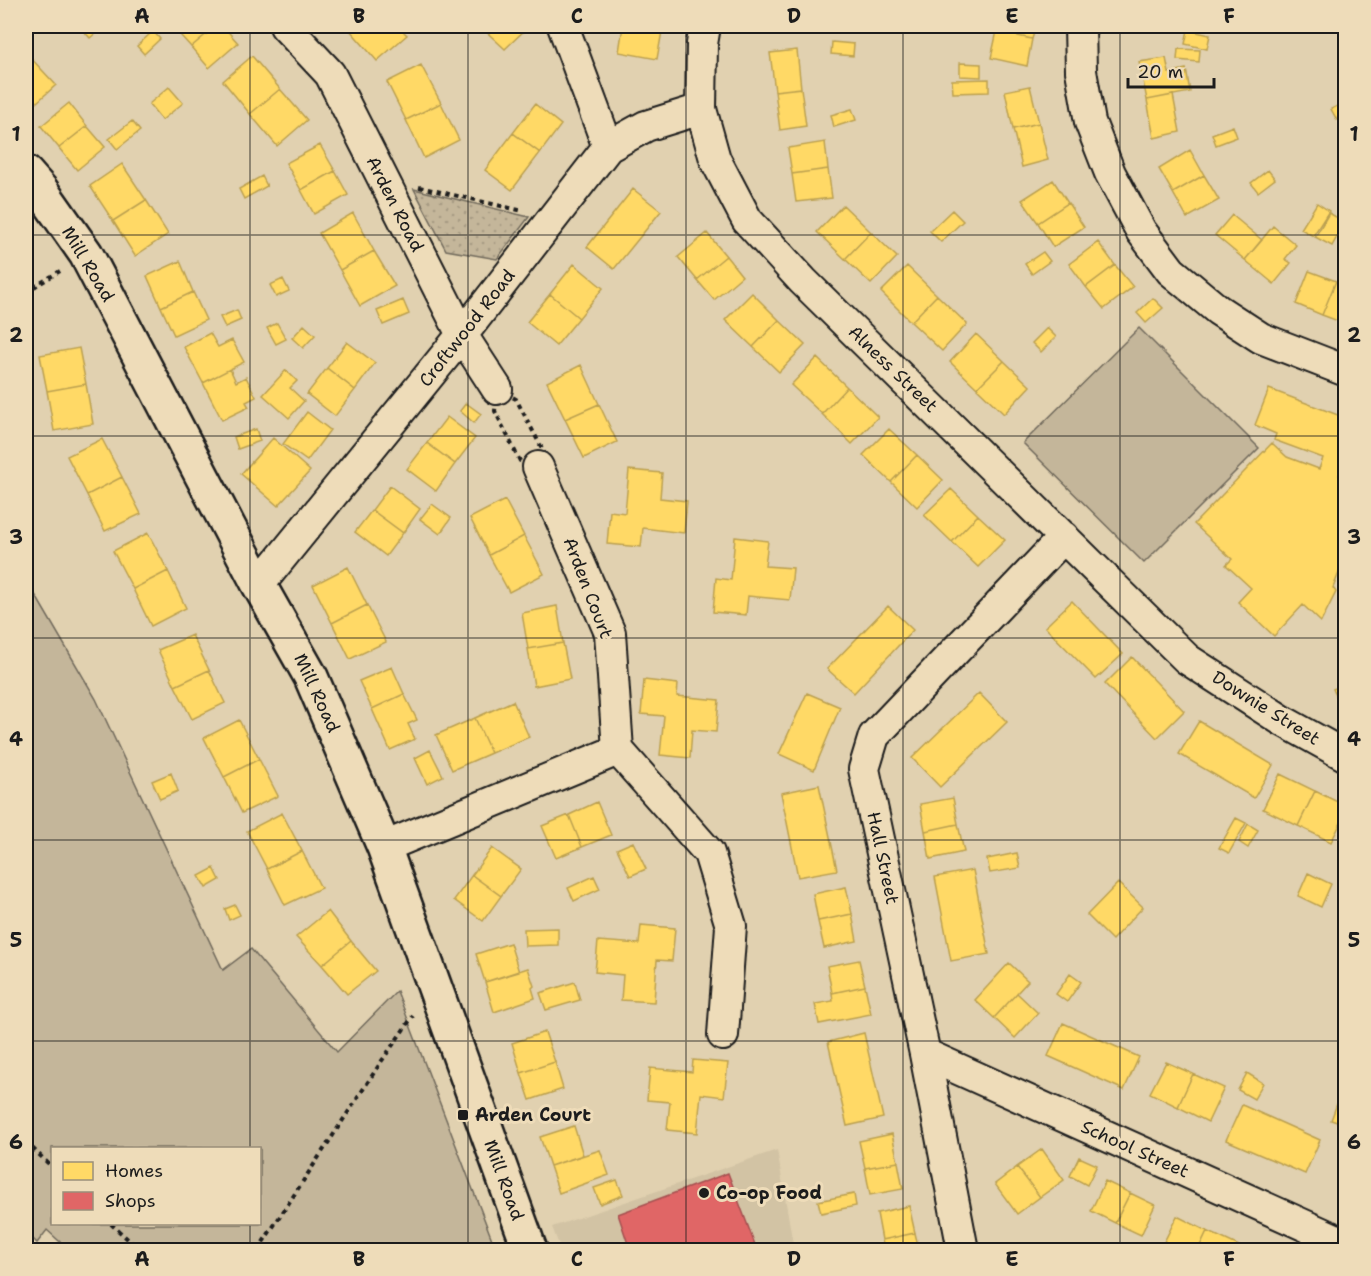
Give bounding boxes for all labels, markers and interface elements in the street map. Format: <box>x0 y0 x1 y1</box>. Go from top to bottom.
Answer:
text: A <box>134 3 150 29</box>
text: B <box>353 3 365 29</box>
text: C <box>571 3 583 29</box>
text: D <box>787 3 801 29</box>
text: E <box>1005 3 1019 29</box>
text: F <box>1223 3 1235 29</box>
scale bar <box>1128 51 1214 89</box>
text: 20 m <box>1137 60 1183 84</box>
text: 1 <box>11 121 21 147</box>
text: 1 <box>1349 121 1359 147</box>
street label: Arden Road <box>361 152 429 256</box>
street label: Mill Road <box>56 222 120 306</box>
street label: Croftwood Road <box>414 264 520 392</box>
street label: Alness Street <box>843 320 943 418</box>
text: 2 <box>9 322 23 348</box>
text: 2 <box>1347 322 1361 348</box>
text: 3 <box>9 524 23 550</box>
text: 3 <box>1347 524 1361 550</box>
street label: Arden Court <box>558 534 618 642</box>
street label: Mill Road <box>288 650 346 736</box>
street label: Downie Street <box>1208 665 1325 751</box>
text: 4 <box>9 726 23 752</box>
text: 4 <box>1347 726 1361 752</box>
street label: Hall Street <box>861 810 905 907</box>
text: 5 <box>10 927 22 953</box>
text: 5 <box>1348 927 1360 953</box>
place label: Arden Court <box>475 1103 591 1127</box>
marker: Arden Court <box>456 1108 470 1122</box>
street label: School Street <box>1077 1115 1193 1184</box>
text: 6 <box>9 1129 23 1155</box>
text: 6 <box>1347 1129 1361 1155</box>
street label: Mill Road <box>478 1136 530 1224</box>
legend <box>51 1147 261 1225</box>
text: Homes <box>105 1159 163 1183</box>
place label: Co-op Food <box>716 1181 822 1205</box>
marker: Co-op Food <box>697 1186 711 1200</box>
text: Shops <box>105 1189 156 1213</box>
text: A <box>134 1246 150 1272</box>
text: B <box>353 1246 365 1272</box>
text: C <box>571 1246 583 1272</box>
text: D <box>787 1246 801 1272</box>
text: E <box>1005 1246 1019 1272</box>
text: F <box>1223 1246 1235 1272</box>

